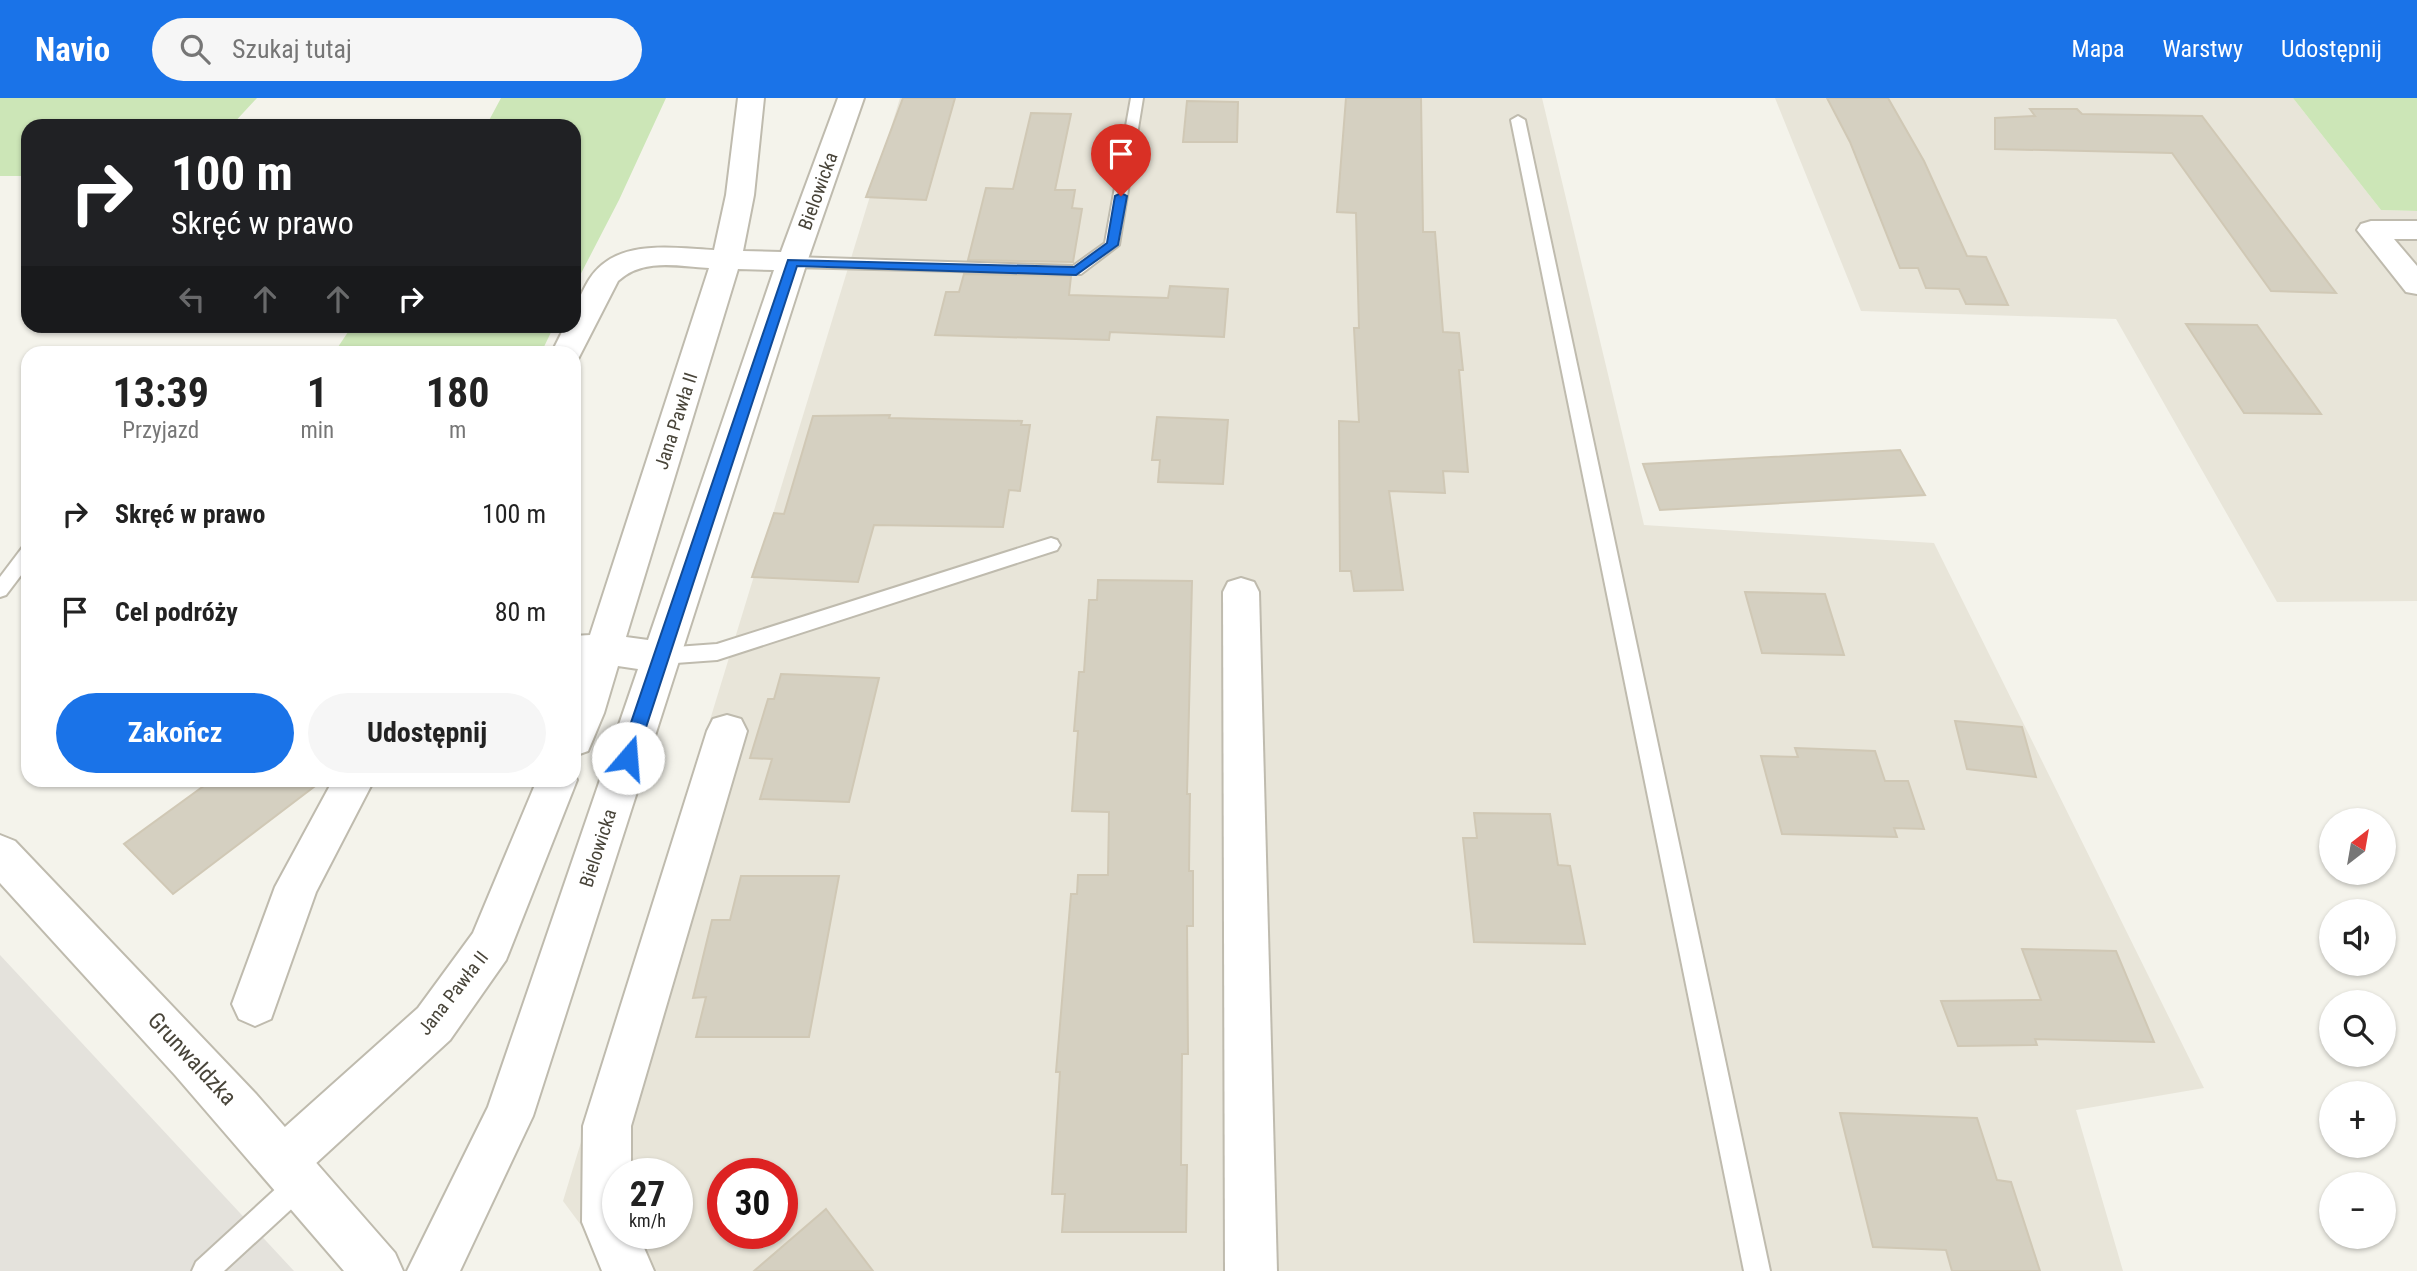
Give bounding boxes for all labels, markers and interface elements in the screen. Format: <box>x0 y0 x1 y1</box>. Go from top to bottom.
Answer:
search box <box>152 18 642 81</box>
text: Navio <box>35 30 110 69</box>
icon: search <box>176 30 214 68</box>
text: Szukaj tutaj <box>232 34 352 64</box>
text: Mapa <box>2072 35 2125 63</box>
text: Warstwy <box>2163 35 2243 63</box>
text: Udostępnij <box>2281 35 2382 63</box>
pin <box>1091 124 1151 196</box>
icon: arrive <box>1102 135 1140 173</box>
text: 100 m <box>171 145 293 202</box>
icon: right <box>56 147 147 238</box>
street label: Bielowicka <box>793 149 843 233</box>
text: Skręć w prawo <box>171 204 354 242</box>
icon: left <box>173 280 211 318</box>
icon: ahead <box>246 280 284 318</box>
icon: ahead <box>319 280 357 318</box>
icon: right <box>392 280 430 318</box>
text: 13:39 <box>113 368 209 417</box>
text: 1 <box>307 368 328 417</box>
text: 180 <box>426 368 489 417</box>
street label: Jana Pawła II <box>650 370 702 472</box>
text: Przyjazd <box>122 417 199 444</box>
text: min <box>300 417 334 444</box>
text: m <box>449 417 466 444</box>
icon: right <box>56 495 94 533</box>
text: Skręć w prawo <box>115 499 265 529</box>
text: 100 m <box>482 499 546 529</box>
icon: arrive <box>56 593 94 631</box>
text: Cel podróży <box>115 597 238 627</box>
text: 80 m <box>495 597 546 627</box>
button: Zakończ <box>56 693 294 773</box>
button: Udostępnij <box>308 693 546 773</box>
position arrow <box>591 721 665 795</box>
street label: Bielowicka <box>575 806 621 890</box>
north arrow <box>2319 808 2396 886</box>
map controls <box>2319 808 2396 1249</box>
button: sound <box>2319 899 2396 976</box>
street label: Jana Pawła II <box>413 946 493 1040</box>
button: search <box>2319 990 2396 1067</box>
street label: Grunwaldzka <box>142 1007 242 1111</box>
button: + <box>2319 1081 2396 1158</box>
speed limit sign: 30 <box>707 1158 798 1249</box>
button: − <box>2319 1172 2396 1249</box>
text: 27 <box>630 1174 665 1215</box>
text: km/h <box>629 1210 666 1231</box>

